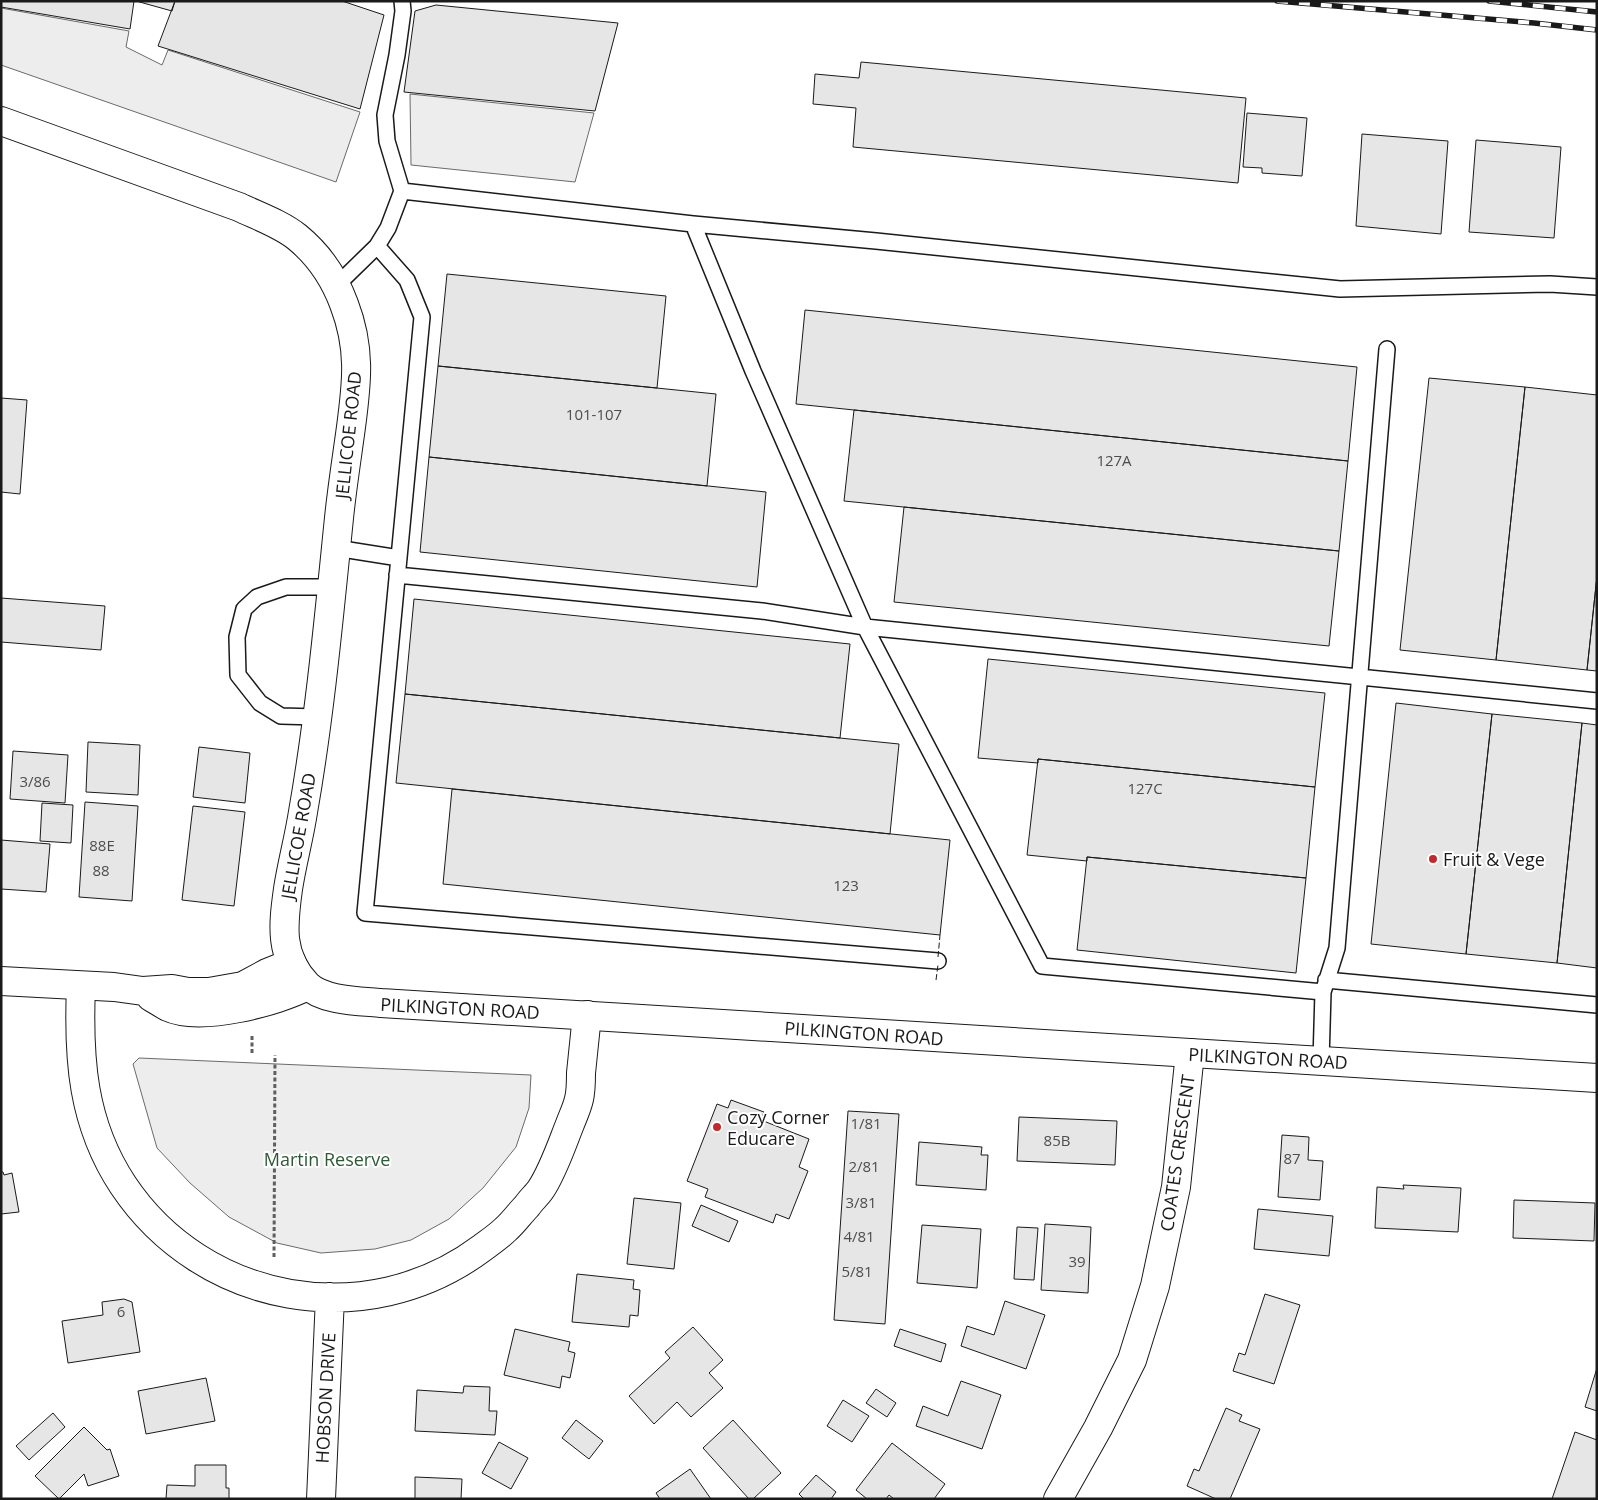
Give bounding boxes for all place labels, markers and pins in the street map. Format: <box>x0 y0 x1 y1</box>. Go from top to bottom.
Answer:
place label: Fruit & Vege <box>1443 847 1545 871</box>
marker: Fruit & Vege <box>1427 853 1439 865</box>
place label: Cozy Corner Educare <box>727 1105 830 1150</box>
marker: Cozy Corner Educare <box>711 1121 723 1133</box>

